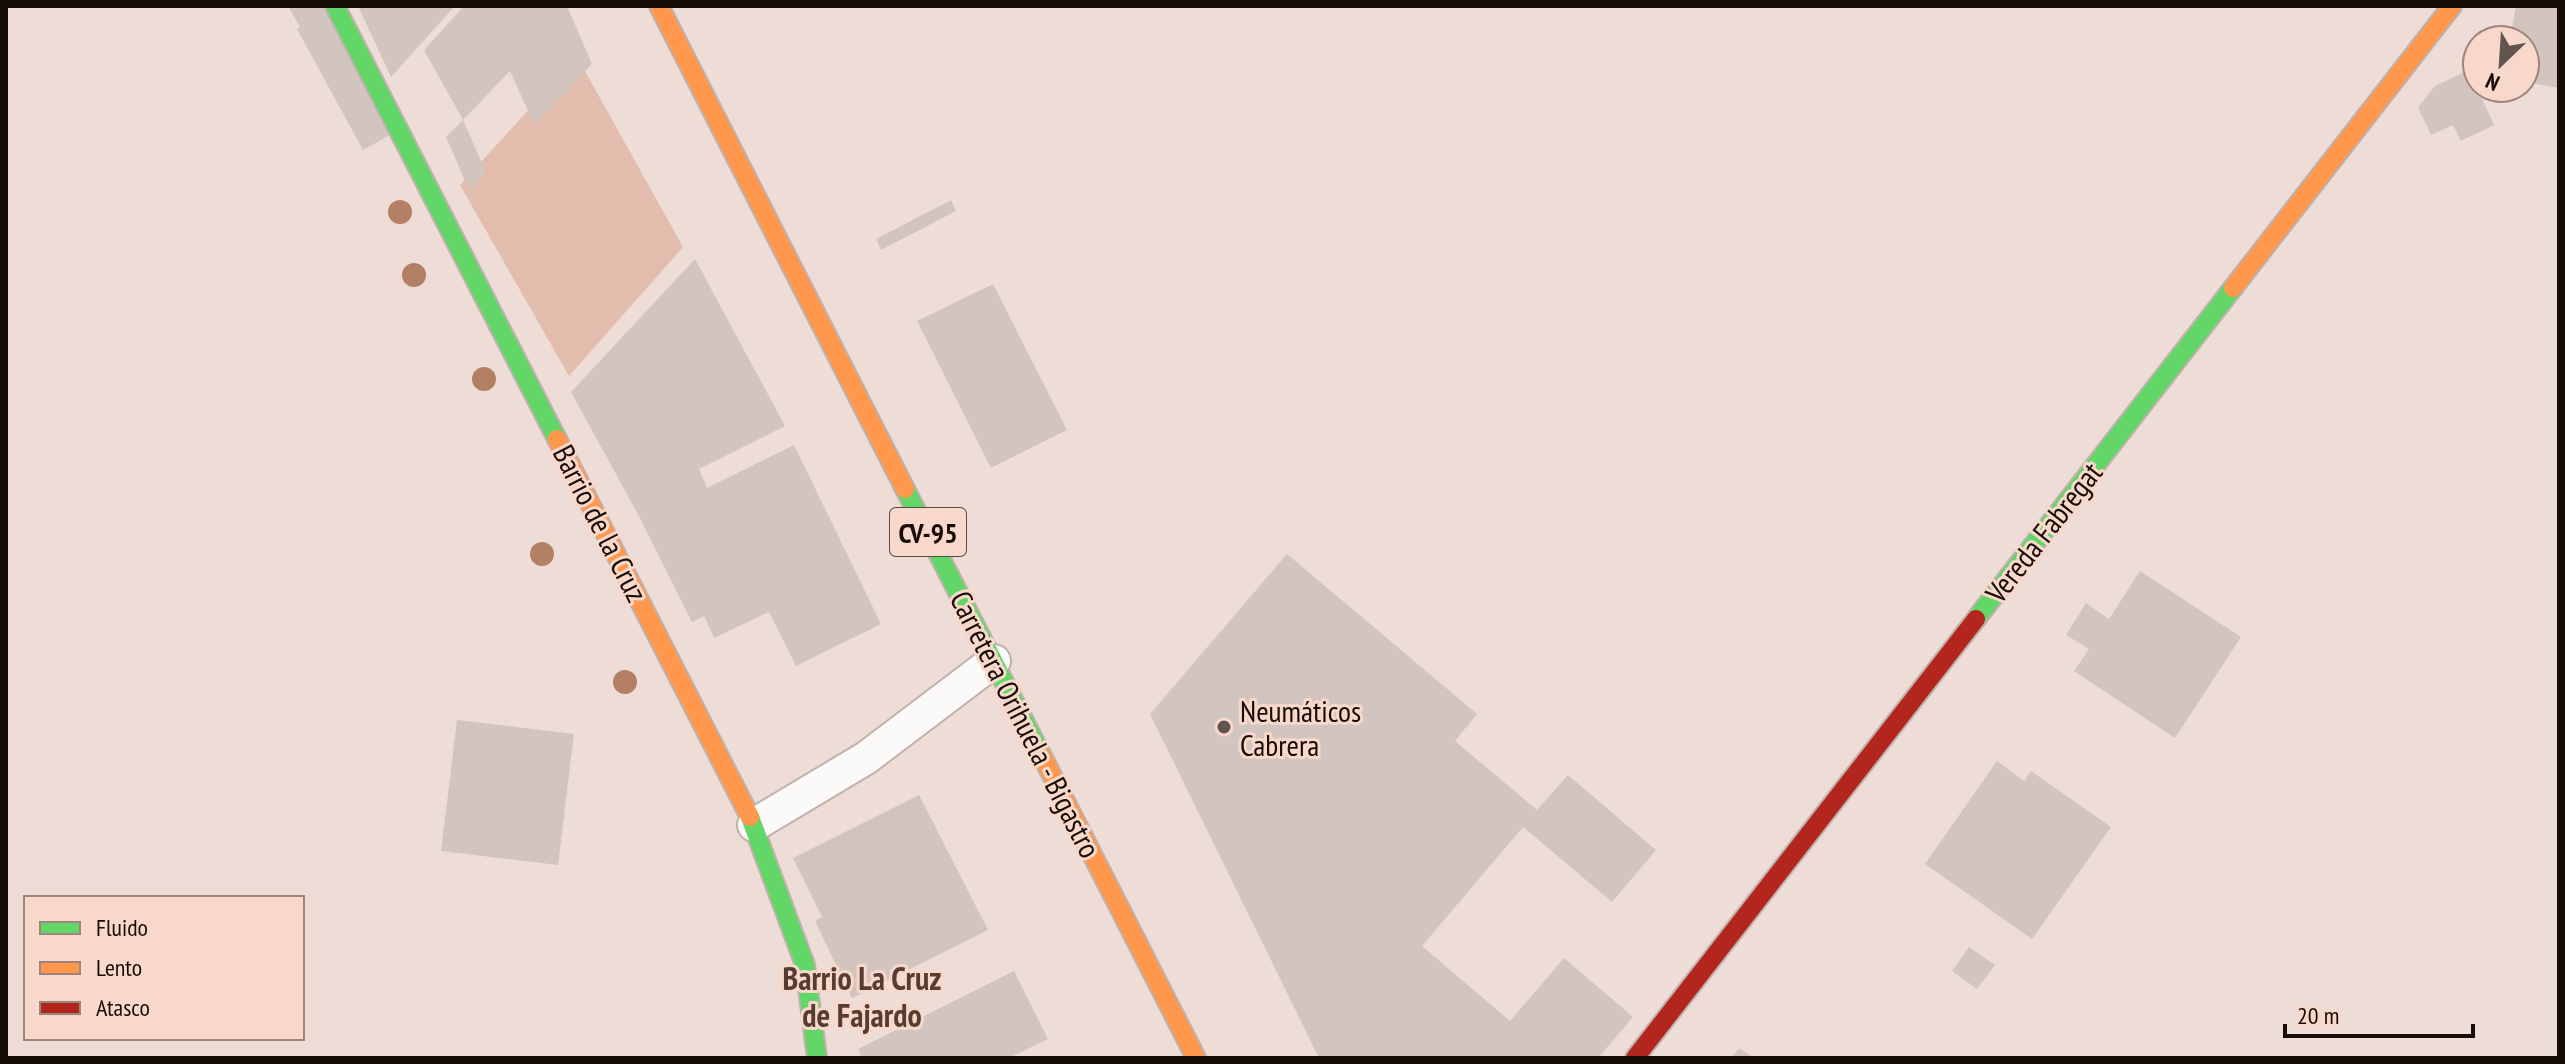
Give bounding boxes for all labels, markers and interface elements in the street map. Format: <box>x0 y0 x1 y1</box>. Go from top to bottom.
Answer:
north arrow <box>2461 24 2541 104</box>
text: N <box>2481 67 2504 97</box>
street label: Barrio de la Cruz <box>545 438 657 608</box>
street label: Vereda Fabregat <box>1975 453 2110 611</box>
road number: CV-95 <box>890 508 966 556</box>
street label: Carretera Orihuela - Bigastro <box>942 584 1110 864</box>
place label: Neumáticos Cabrera <box>1240 691 1361 764</box>
marker: Neumáticos Cabrera <box>1215 718 1233 736</box>
legend <box>24 896 304 1040</box>
text: Fluido <box>96 912 148 943</box>
text: Lento <box>96 952 142 983</box>
district label: Barrio La Cruz de Fajardo <box>783 957 941 1036</box>
scale bar <box>2285 988 2473 1038</box>
text: Atasco <box>96 992 150 1023</box>
text: 20 m <box>2297 1000 2339 1031</box>

